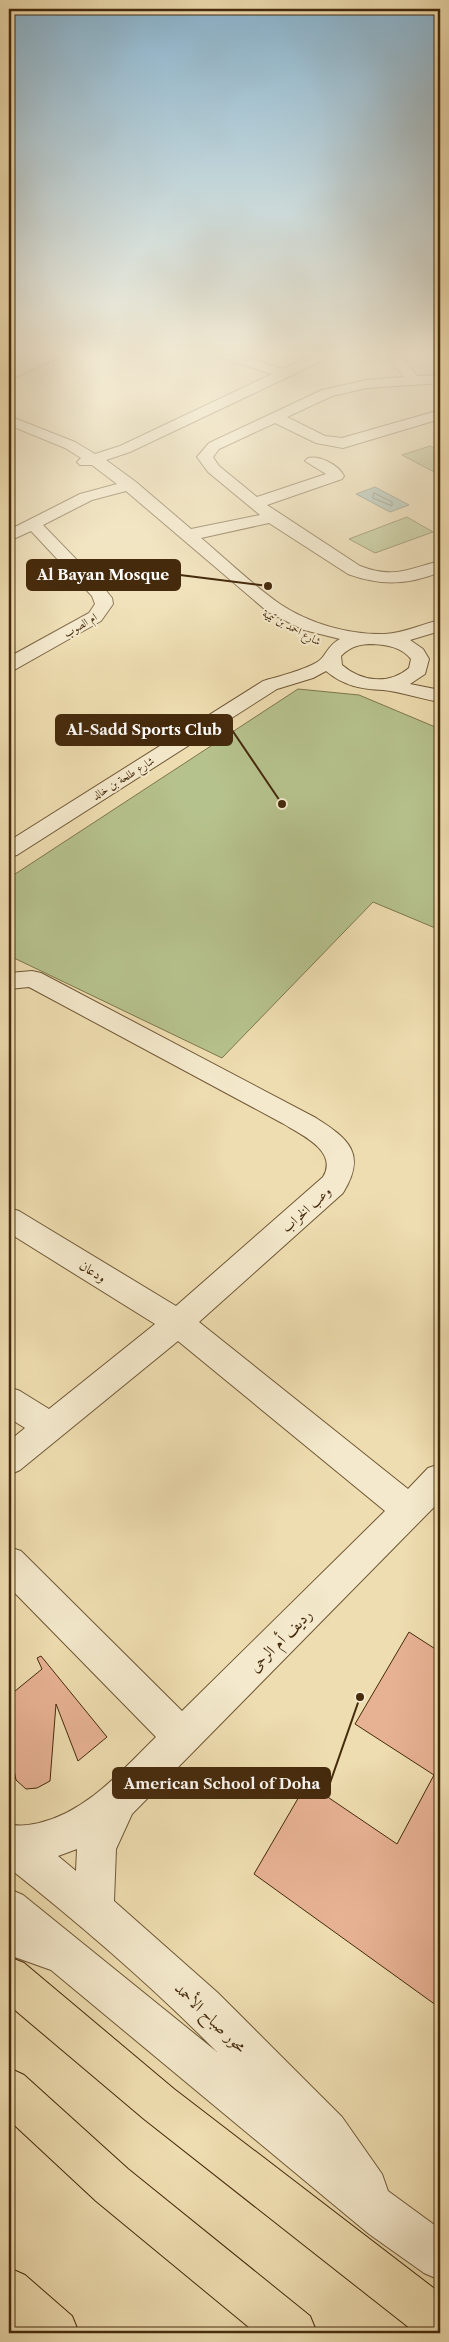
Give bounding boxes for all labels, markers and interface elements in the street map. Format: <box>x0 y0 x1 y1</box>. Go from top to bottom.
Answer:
callout: Al Bayan Mosque <box>27 560 180 590</box>
text: Al Bayan Mosque <box>36 565 169 584</box>
street label: شارع احمد بن تيمية <box>259 606 324 651</box>
street label: ام الصوب <box>61 610 101 643</box>
callout: Al-Sadd Sports Club <box>56 715 232 745</box>
text: Al-Sadd Sports Club <box>65 720 222 739</box>
street label: شارع طلحة بن خالد <box>89 753 158 805</box>
street label: وعب الخراب <box>277 1182 335 1237</box>
street label: ودعان <box>76 1256 110 1286</box>
street label: رديف أم الرحى <box>243 1603 319 1679</box>
callout: American School of Doha <box>113 1768 330 1798</box>
text: American School of Doha <box>123 1774 321 1793</box>
street label: محور صباح الأحمد <box>167 1977 252 2060</box>

